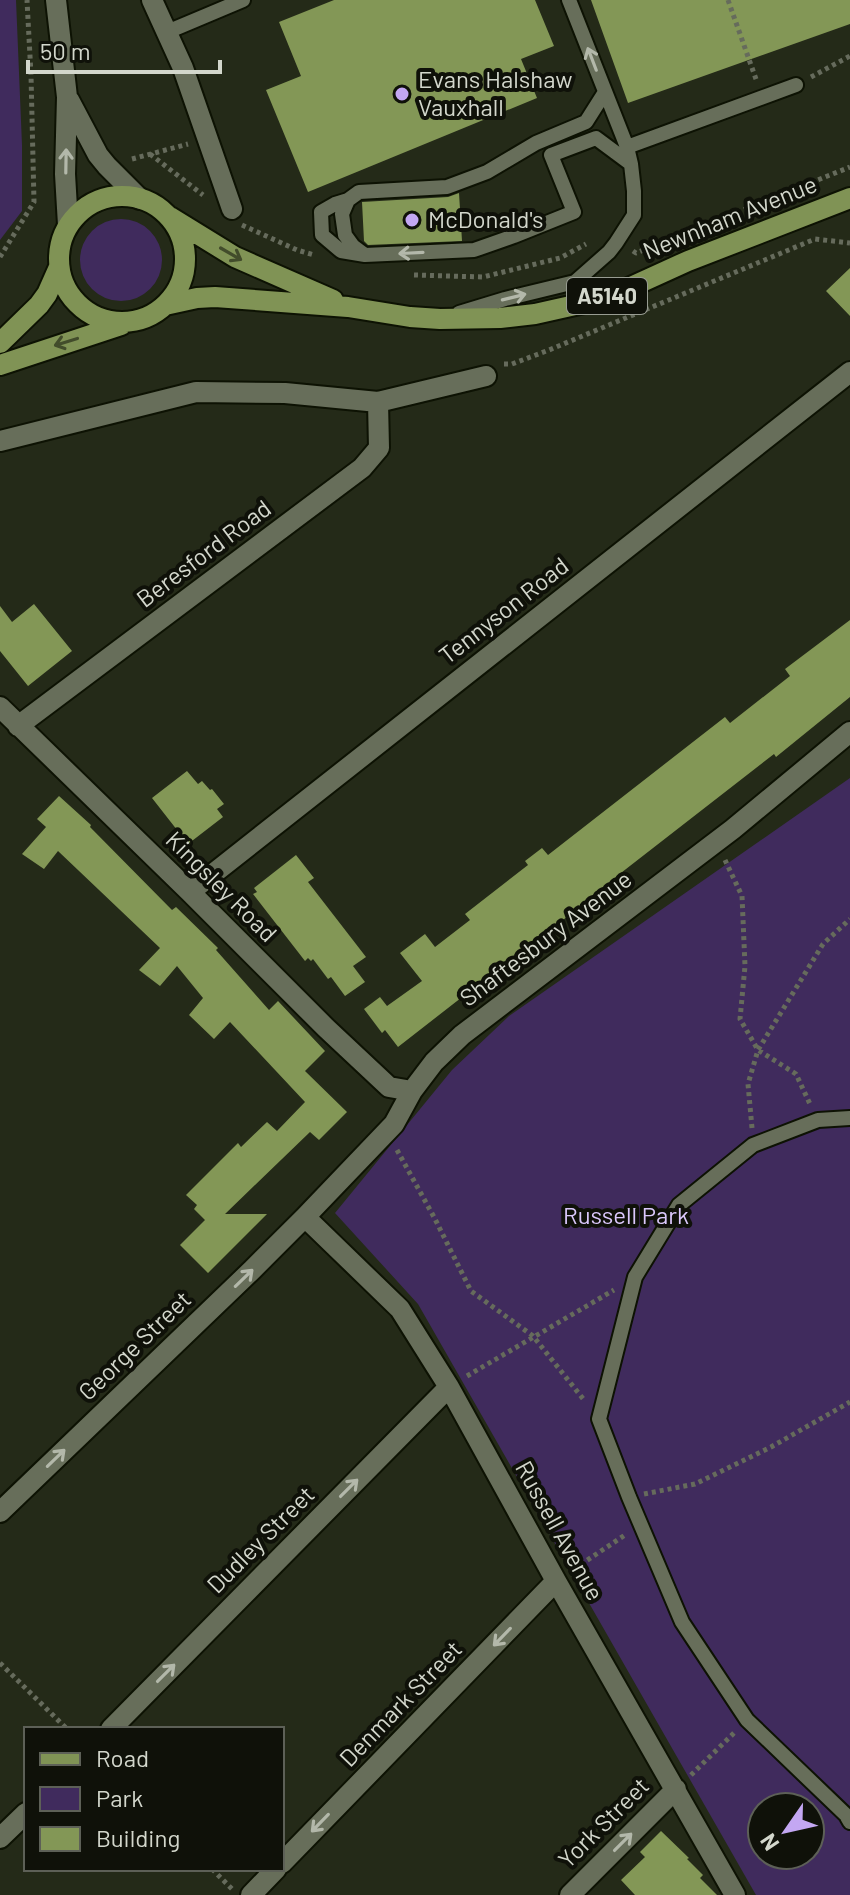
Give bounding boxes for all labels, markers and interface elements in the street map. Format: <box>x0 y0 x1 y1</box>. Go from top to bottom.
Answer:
scale bar <box>28 24 220 74</box>
text: 50 m <box>40 36 91 65</box>
one-way arrow <box>584 47 598 72</box>
place label: Evans Halshaw Vauxhall <box>418 64 573 121</box>
marker: Evans Halshaw Vauxhall <box>393 85 411 103</box>
one-way arrow <box>58 148 73 175</box>
street label: Newnham Avenue <box>638 169 821 265</box>
place label: McDonald's <box>428 204 543 233</box>
marker: McDonald's <box>403 211 421 229</box>
one-way arrow <box>219 246 242 262</box>
one-way arrow <box>398 246 425 261</box>
road number: A5140 <box>567 278 647 314</box>
one-way arrow <box>501 288 527 303</box>
one-way arrow <box>54 335 80 350</box>
street label: Beresford Road <box>130 493 276 613</box>
street label: Tennyson Road <box>433 550 574 669</box>
street label: Kingsley Road <box>161 824 284 947</box>
street label: Shaftesbury Avenue <box>453 864 637 1012</box>
park label: Russell Park <box>563 1200 689 1229</box>
one-way arrow <box>234 1269 253 1288</box>
street label: George Street <box>72 1284 196 1406</box>
one-way arrow <box>46 1449 65 1468</box>
street label: Russell Avenue <box>510 1455 611 1605</box>
one-way arrow <box>339 1478 358 1498</box>
street label: Dudley Street <box>200 1479 320 1599</box>
one-way arrow <box>493 1627 512 1646</box>
street label: Denmark Street <box>333 1634 467 1772</box>
one-way arrow <box>156 1664 175 1683</box>
legend <box>24 1727 284 1871</box>
text: Road <box>96 1743 149 1772</box>
street label: York Street <box>552 1771 654 1873</box>
text: Park <box>96 1783 143 1812</box>
north arrow <box>746 1791 826 1871</box>
one-way arrow <box>311 1813 330 1833</box>
text: Building <box>96 1823 180 1852</box>
text: N <box>754 1829 783 1856</box>
one-way arrow <box>613 1833 632 1852</box>

